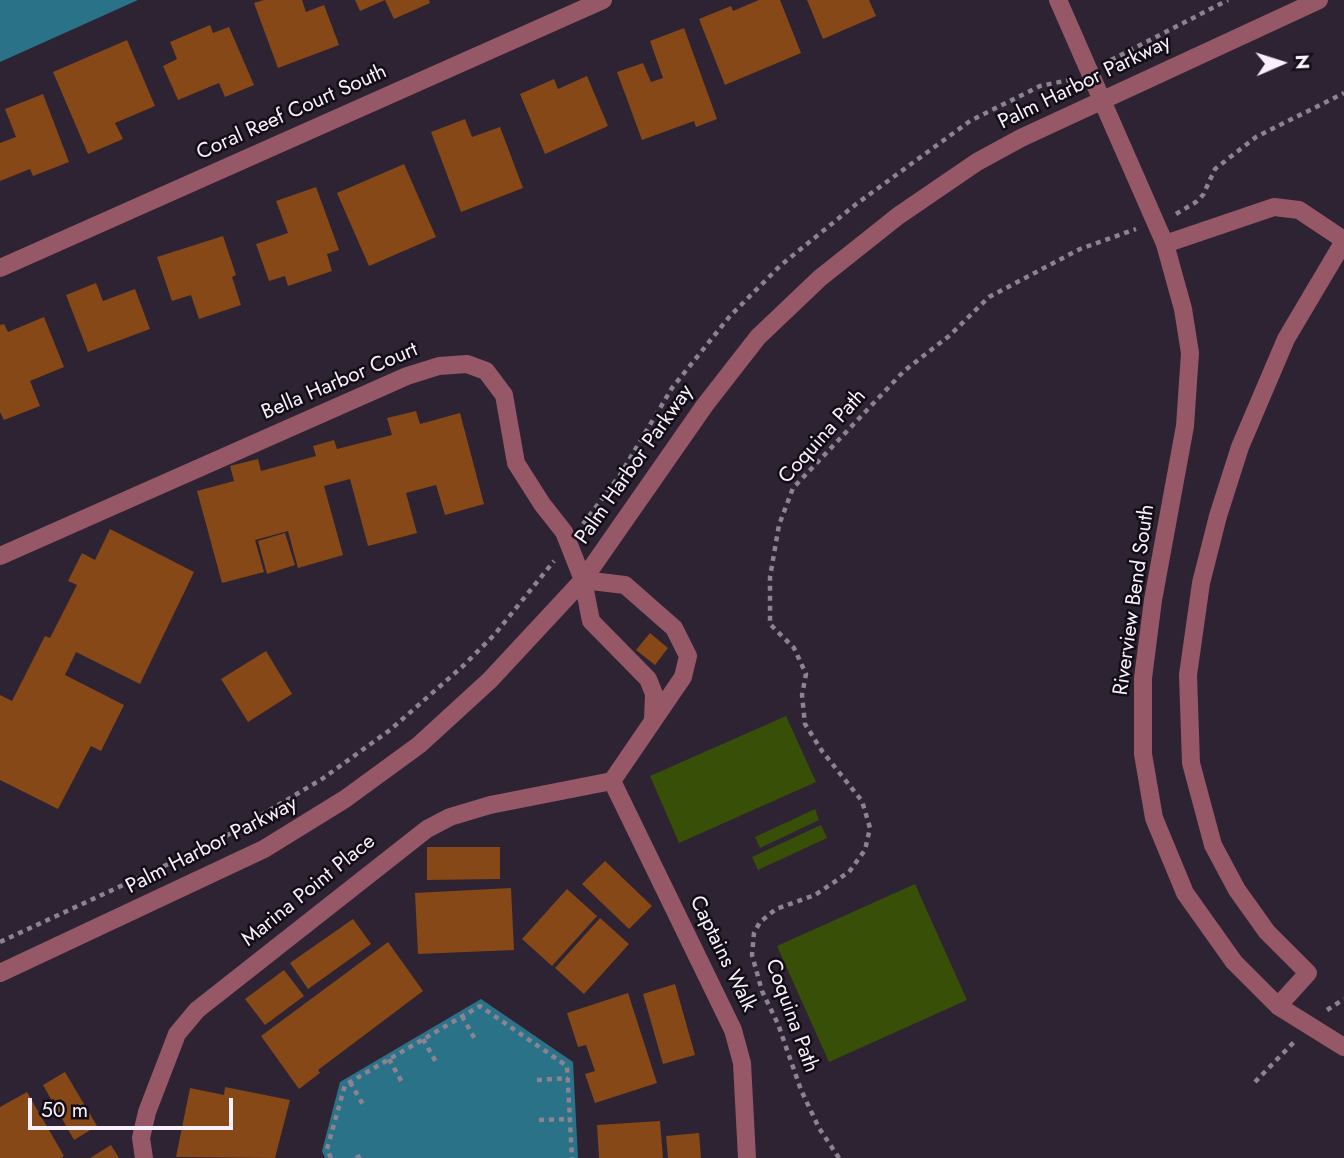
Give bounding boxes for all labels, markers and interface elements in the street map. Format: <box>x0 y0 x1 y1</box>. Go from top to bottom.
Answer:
north arrow <box>1246 28 1316 98</box>
street label: Palm Harbor Parkway <box>995 30 1175 136</box>
text: N <box>1289 54 1316 70</box>
street label: Coral Reef Court South <box>193 60 391 166</box>
street label: Bella Harbor Court <box>258 338 422 426</box>
street label: Palm Harbor Parkway <box>570 380 700 550</box>
street label: Coquina Path <box>774 384 872 490</box>
street label: Riverview Bend South <box>1109 503 1161 697</box>
street label: Palm Harbor Parkway <box>122 792 302 900</box>
street label: Marina Point Place <box>237 829 381 953</box>
street label: Captains Walk <box>683 892 761 1016</box>
street label: Coquina Path <box>759 956 823 1076</box>
scale bar <box>32 1084 236 1128</box>
text: 50 m <box>41 1095 88 1125</box>

